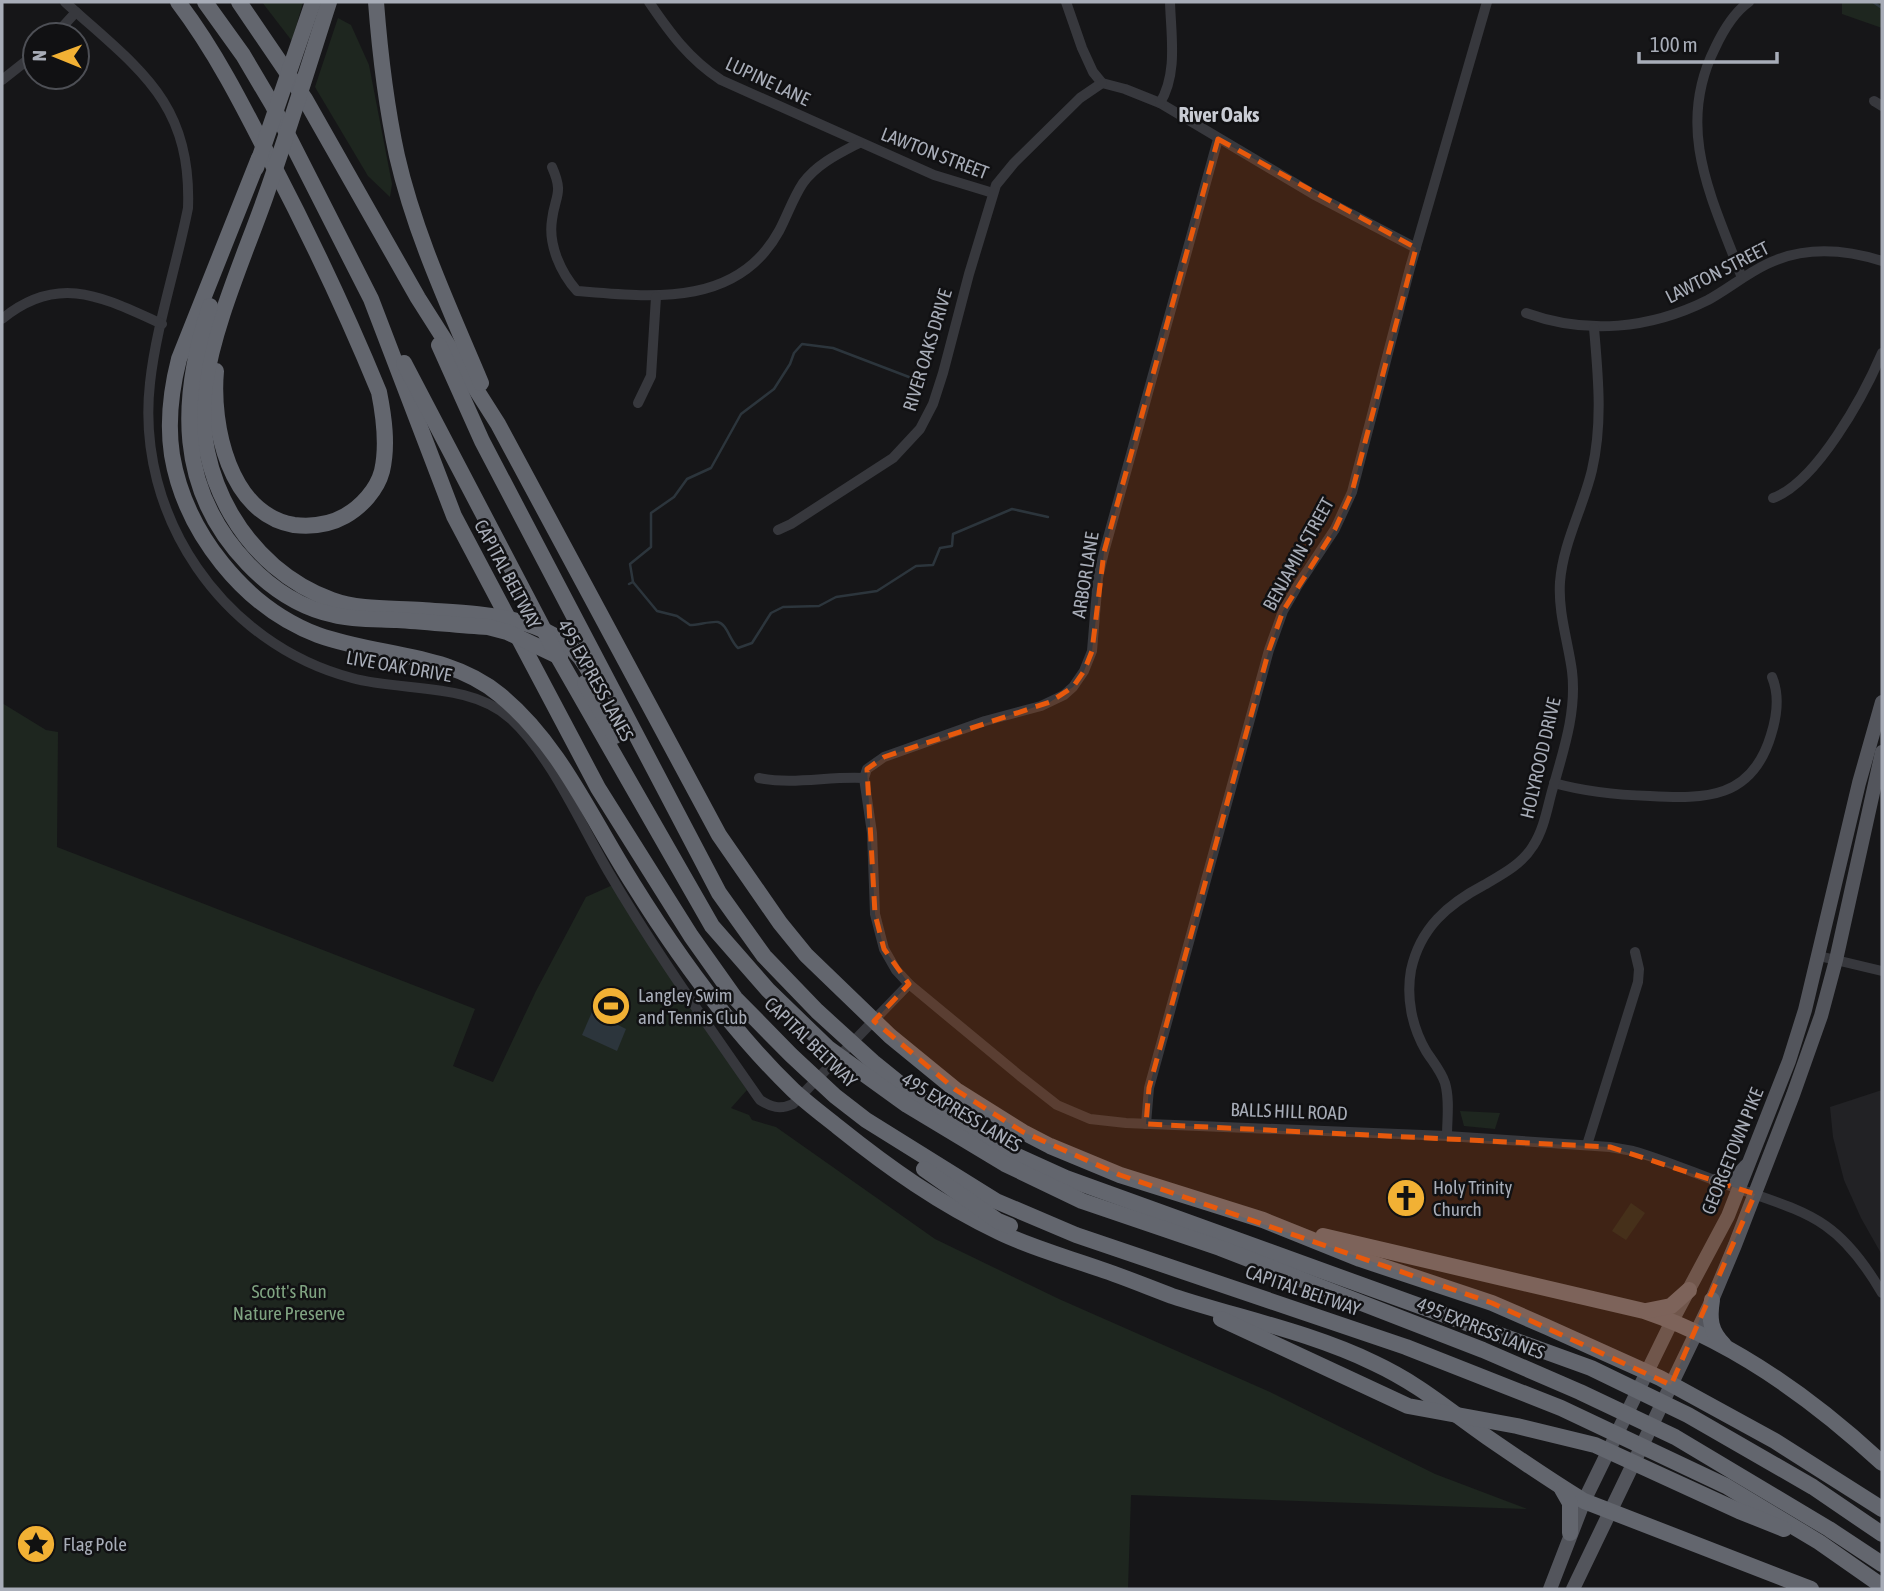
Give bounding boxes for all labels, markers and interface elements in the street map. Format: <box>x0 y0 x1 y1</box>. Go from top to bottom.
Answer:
north arrow <box>21 21 91 91</box>
scale bar <box>1639 21 1777 65</box>
text: 100 m <box>1650 32 1698 56</box>
text: N <box>28 50 50 62</box>
street label: LUPINE LANE <box>722 52 814 110</box>
district label: River Oaks <box>1178 102 1260 126</box>
street label: LAWTON STREET <box>878 122 992 184</box>
street label: LAWTON STREET <box>1662 236 1773 308</box>
street label: RIVER OAKS DRIVE <box>898 286 956 414</box>
street label: BENJAMIN STREET <box>1258 493 1338 614</box>
street label: CAPITAL BELTWAY <box>470 516 546 633</box>
street label: ARBOR LANE <box>1067 530 1103 620</box>
street label: 495 EXPRESS LANES <box>554 615 638 745</box>
street label: LIVE OAK DRIVE <box>344 646 454 686</box>
street label: HOLYROOD DRIVE <box>1515 695 1565 821</box>
place label: Langley Swim and Tennis Club <box>638 984 747 1028</box>
sports icon: Langley Swim and Tennis Club <box>590 985 632 1027</box>
street label: CAPITAL BELTWAY <box>760 992 862 1092</box>
street label: 495 EXPRESS LANES <box>898 1068 1026 1156</box>
street label: GEORGETOWN PIKE <box>1697 1084 1767 1218</box>
street label: BALLS HILL ROAD <box>1230 1098 1348 1124</box>
place label: Holy Trinity Church <box>1433 1176 1512 1220</box>
church icon: Holy Trinity Church <box>1385 1177 1427 1219</box>
street label: CAPITAL BELTWAY <box>1243 1260 1364 1320</box>
park label: Scott's Run Nature Preserve <box>233 1280 345 1324</box>
street label: 495 EXPRESS LANES <box>1414 1292 1548 1364</box>
place icon: Flag Pole <box>15 1523 57 1565</box>
place label: Flag Pole <box>63 1533 127 1555</box>

